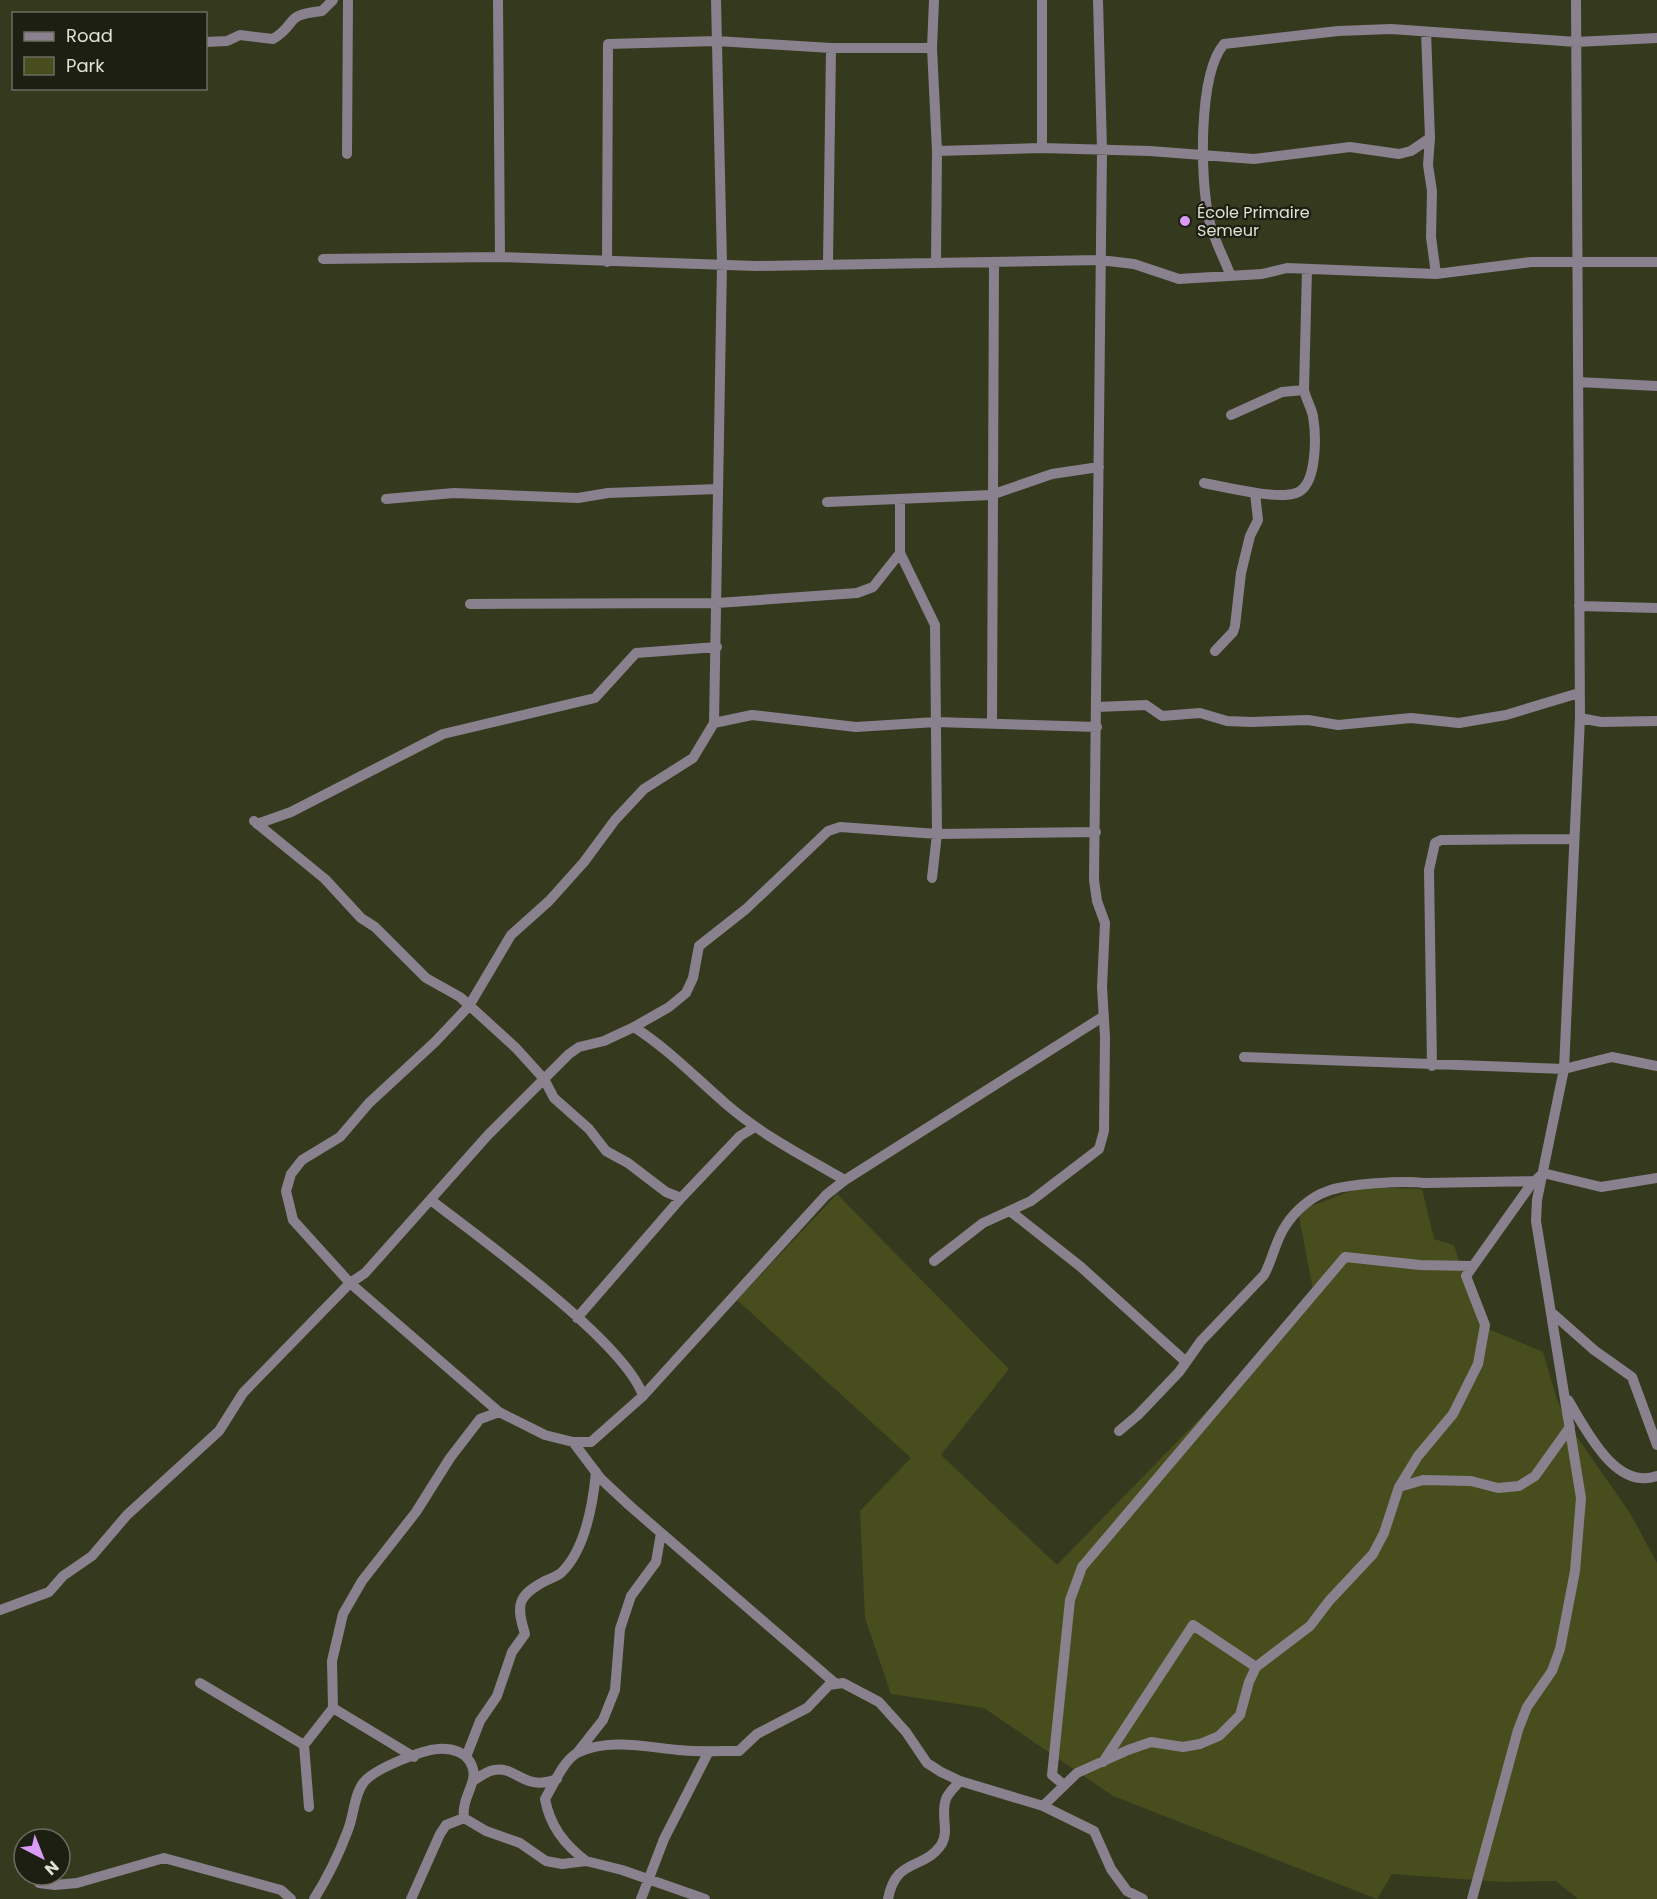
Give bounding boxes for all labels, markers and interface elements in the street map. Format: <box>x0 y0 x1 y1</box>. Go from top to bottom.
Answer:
legend <box>12 12 207 90</box>
text: Road <box>66 23 113 48</box>
text: Park <box>66 53 105 78</box>
place label: École Primaire Semeur <box>1197 201 1310 242</box>
marker: École Primaire Semeur <box>1178 214 1192 228</box>
north arrow <box>12 1827 72 1887</box>
text: N <box>40 1855 64 1880</box>

